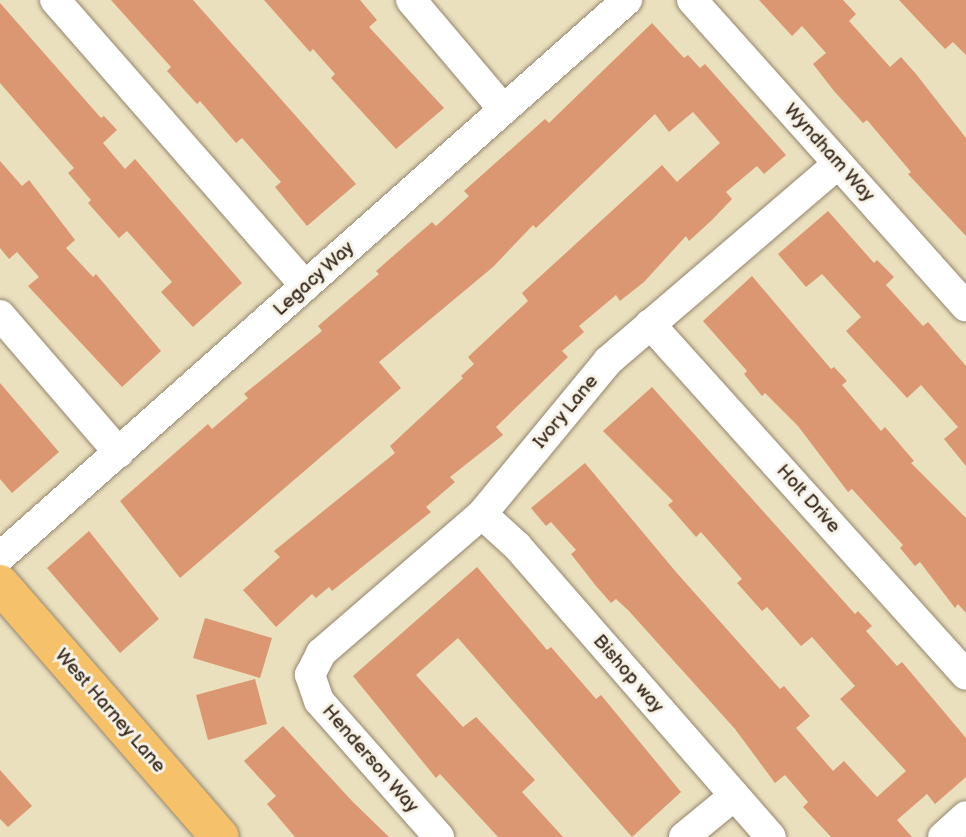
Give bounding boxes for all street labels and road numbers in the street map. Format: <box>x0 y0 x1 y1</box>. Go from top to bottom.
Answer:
street label: Wyndham Way <box>779 99 879 207</box>
street label: Legacy Way <box>268 236 360 322</box>
street label: Ivory Lane <box>528 370 604 454</box>
street label: Holt Drive <box>771 460 845 538</box>
street label: Bishop way <box>588 630 668 718</box>
street label: West Harney Lane <box>50 644 170 778</box>
street label: Henderson Way <box>317 700 423 818</box>

